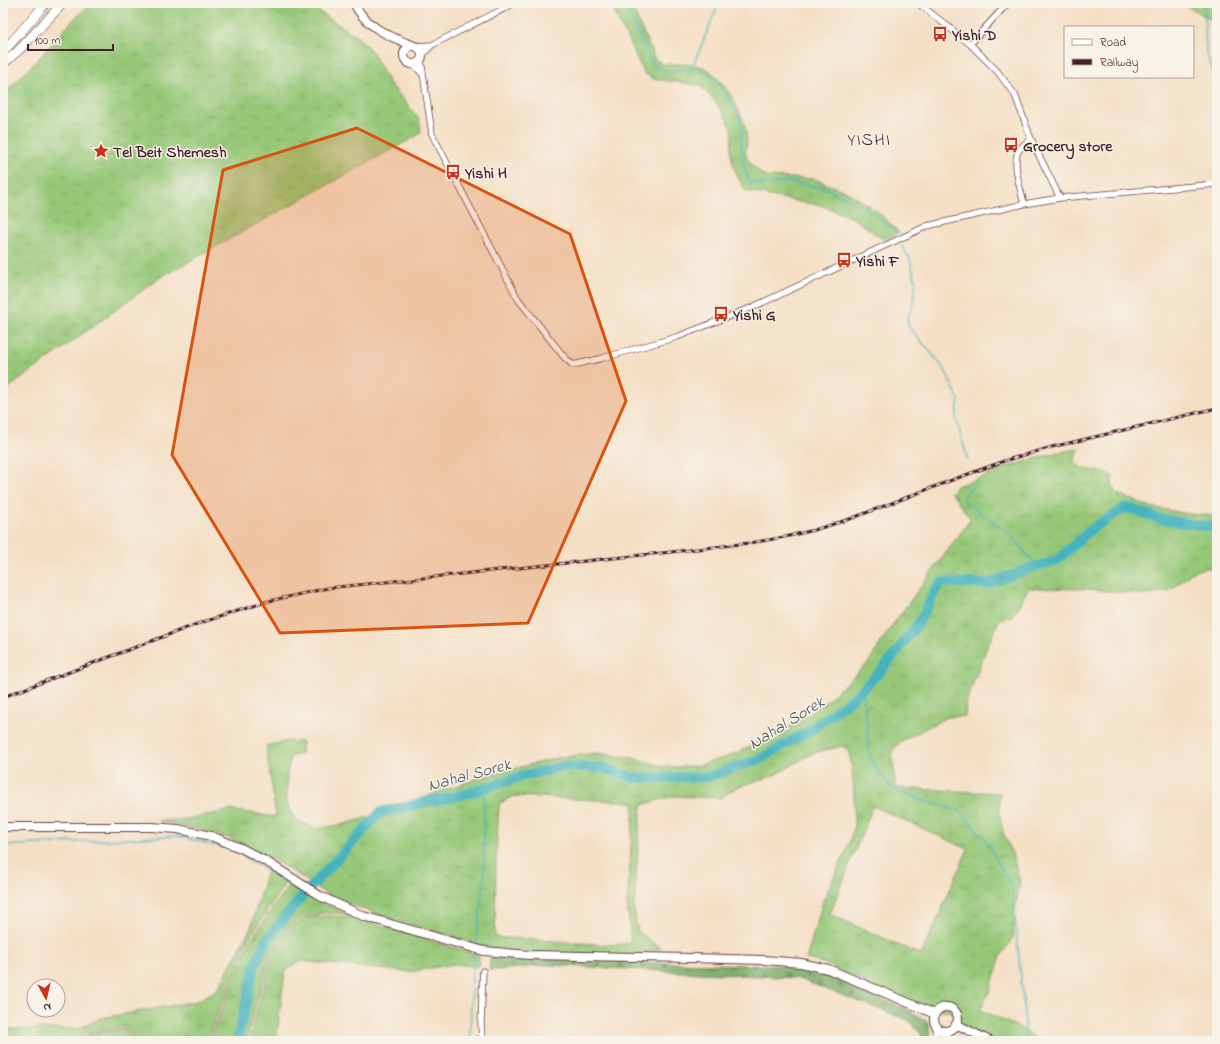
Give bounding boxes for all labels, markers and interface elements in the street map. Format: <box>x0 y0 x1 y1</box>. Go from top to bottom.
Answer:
place label: Yishi D <box>951 24 997 48</box>
bus stop icon: Yishi D <box>931 25 949 43</box>
scale bar <box>28 26 113 52</box>
legend <box>1064 26 1194 78</box>
text: 100 m <box>34 32 61 50</box>
text: Road <box>1100 34 1126 52</box>
text: Railway <box>1100 54 1139 73</box>
district label: YISHI <box>847 128 891 154</box>
place label: Grocery store <box>1023 135 1113 160</box>
bus stop icon: Grocery store <box>1002 136 1020 154</box>
place label: Tel Beit Shemesh <box>113 141 227 165</box>
place icon: Tel Beit Shemesh <box>92 142 110 160</box>
place label: Yishi H <box>464 162 507 186</box>
bus stop icon: Yishi H <box>444 163 462 181</box>
place label: Yishi F <box>855 250 900 274</box>
bus stop icon: Yishi F <box>835 251 853 269</box>
place label: Yishi G <box>732 304 776 328</box>
bus stop icon: Yishi G <box>712 305 730 323</box>
water label: Nahal Sorek <box>744 689 831 756</box>
water label: Nahal Sorek <box>425 752 515 799</box>
north arrow <box>26 978 66 1018</box>
text: N <box>42 998 52 1015</box>

